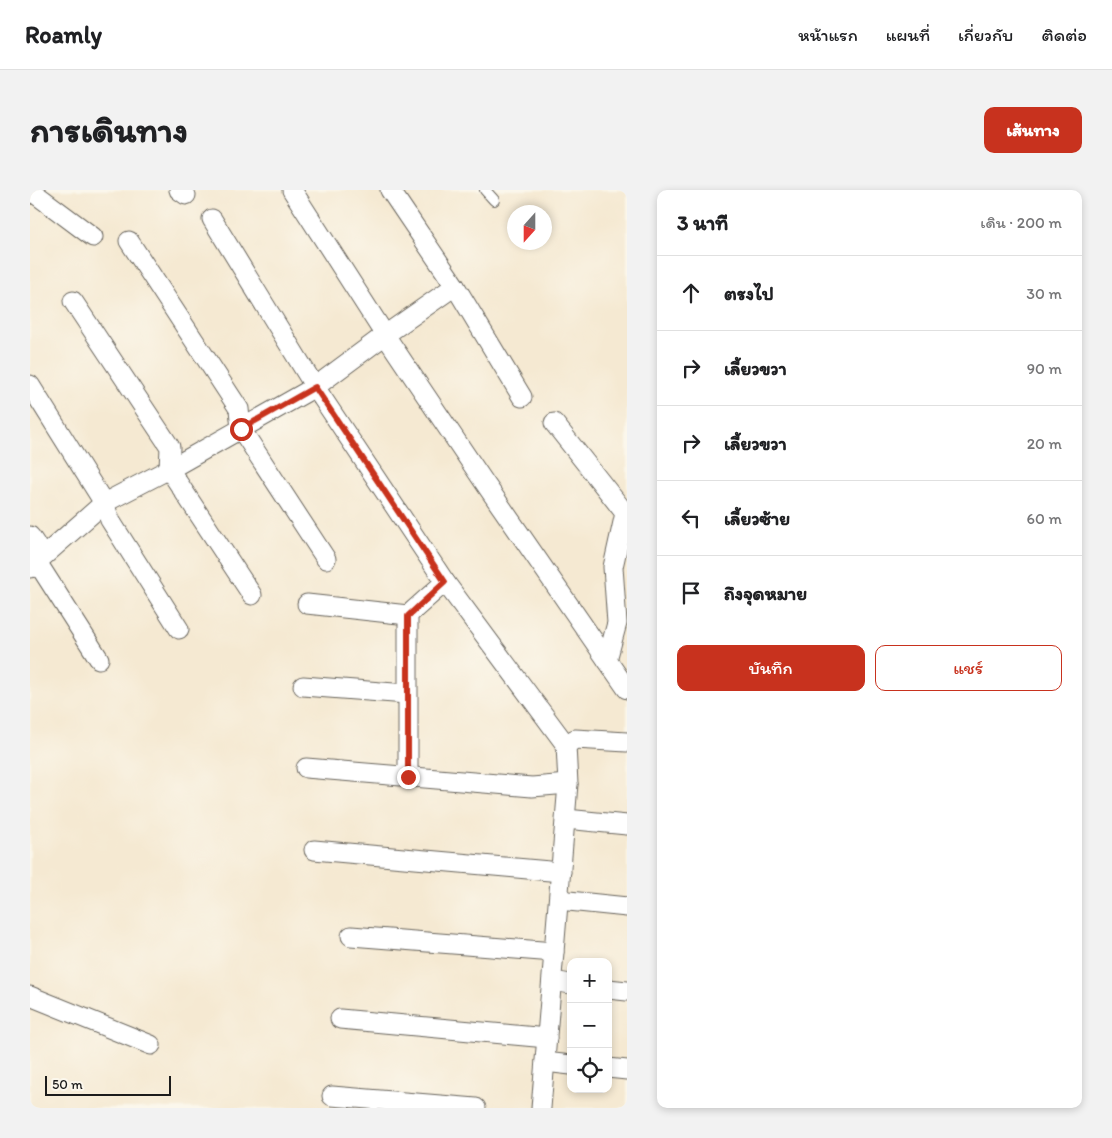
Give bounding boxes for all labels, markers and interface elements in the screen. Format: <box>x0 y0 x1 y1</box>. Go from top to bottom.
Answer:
text: Roamly <box>25 20 102 49</box>
text: หน้าแรก <box>798 24 858 46</box>
text: แผนที่ <box>886 24 930 46</box>
text: เกี่ยวกับ <box>958 24 1013 46</box>
text: ติดต่อ <box>1041 24 1087 46</box>
button: เส้นทาง <box>984 107 1082 153</box>
text: การเดินทาง <box>30 109 188 151</box>
north arrow <box>507 205 552 250</box>
text: 3 นาที <box>677 210 728 235</box>
text: เดิน · 200 m <box>980 213 1062 232</box>
icon: ahead <box>677 279 705 307</box>
text: ตรงไป <box>724 282 774 305</box>
text: 30 m <box>1026 284 1062 303</box>
icon: right <box>677 354 705 382</box>
text: เลี้ยวขวา <box>724 357 787 380</box>
text: 90 m <box>1027 359 1062 378</box>
route start <box>230 418 253 441</box>
icon: right <box>677 429 705 457</box>
text: เลี้ยวขวา <box>724 432 787 455</box>
text: 20 m <box>1027 434 1062 453</box>
icon: left <box>677 504 705 532</box>
text: เลี้ยวซ้าย <box>724 507 790 530</box>
text: 60 m <box>1027 509 1062 528</box>
icon: arrive <box>677 579 705 607</box>
text: ถึงจุดหมาย <box>724 582 807 605</box>
button: บันทึก <box>677 645 865 691</box>
button: แชร์ <box>875 645 1062 691</box>
route end <box>397 766 420 789</box>
map controls <box>567 958 612 1093</box>
button: + <box>567 958 612 1003</box>
button: − <box>567 1003 612 1048</box>
button: locate <box>567 1048 612 1093</box>
scale bar <box>45 1073 171 1096</box>
text: 50 m <box>52 1076 83 1093</box>

